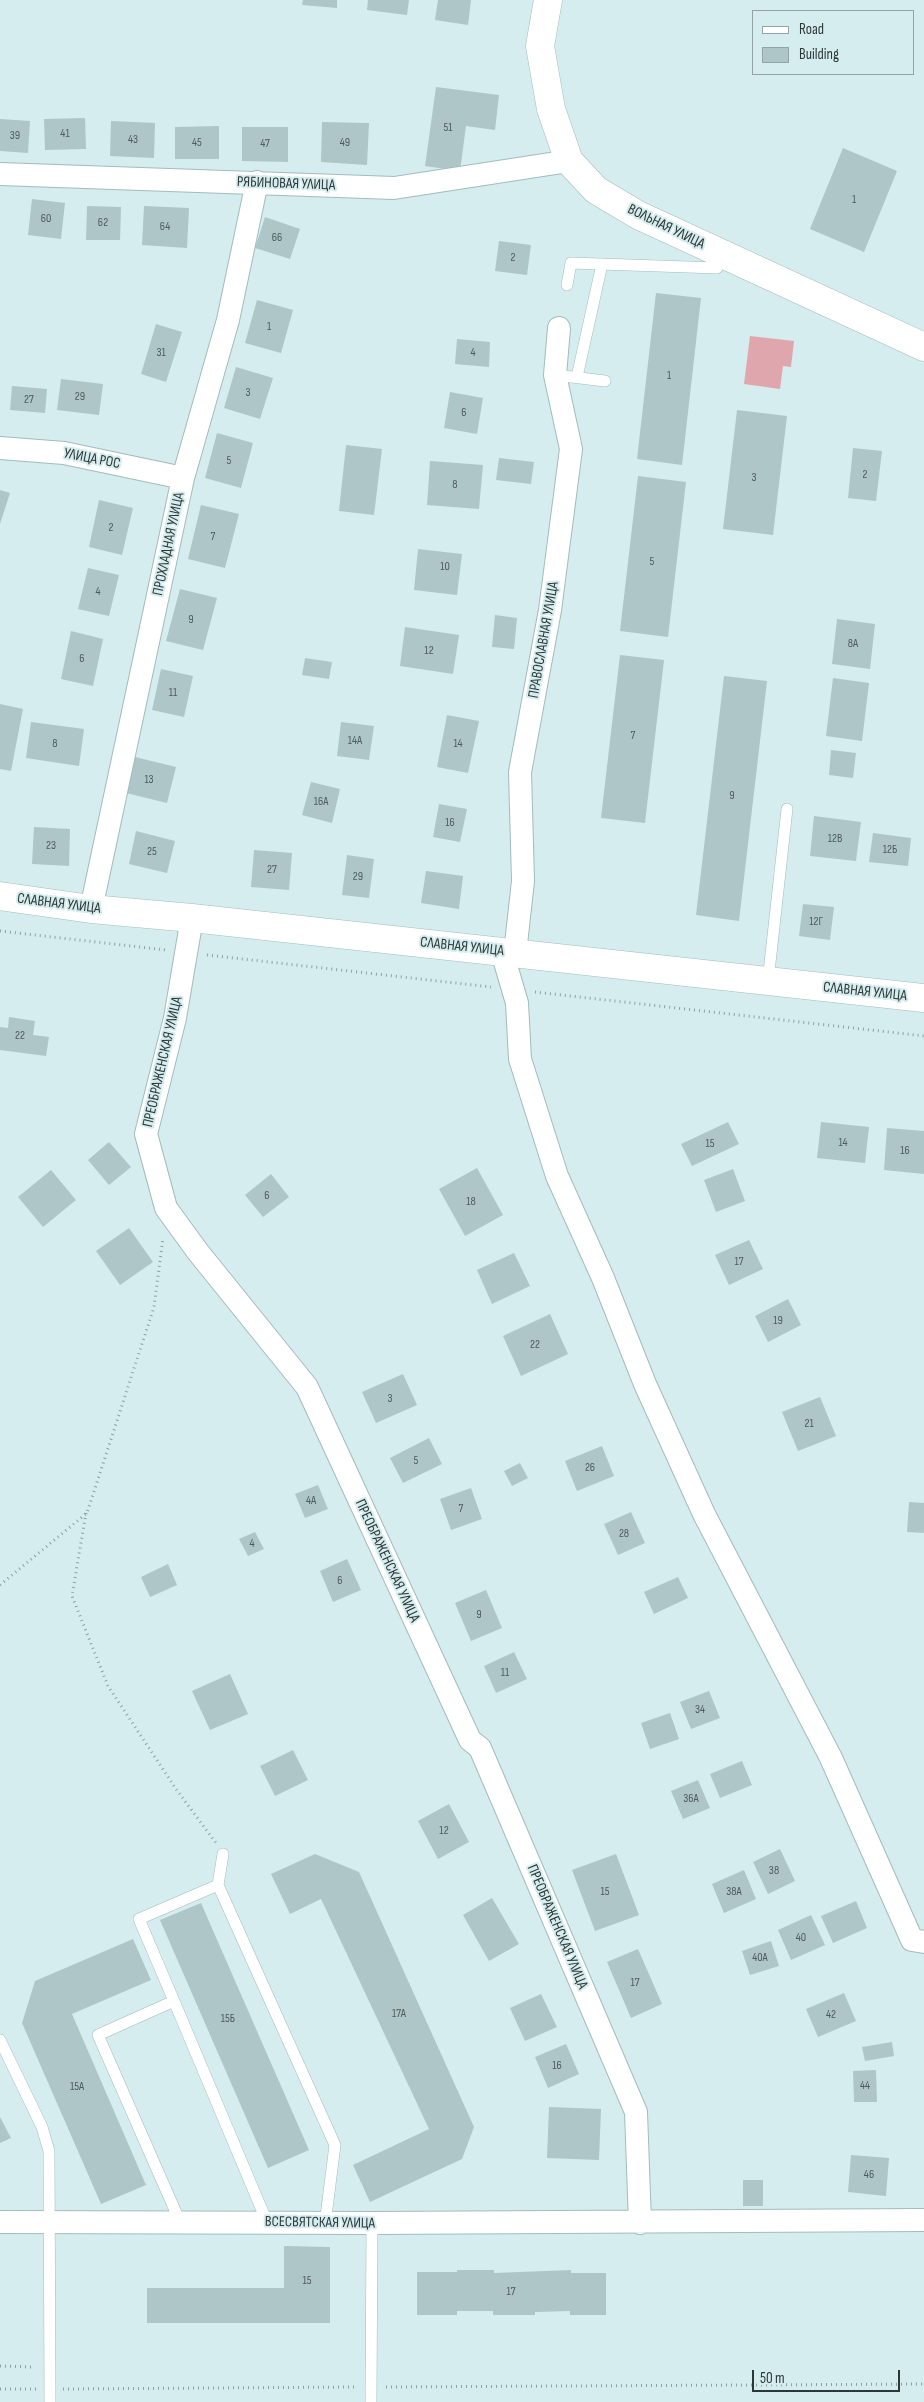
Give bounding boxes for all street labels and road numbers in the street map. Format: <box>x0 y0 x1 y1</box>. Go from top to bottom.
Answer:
street label: РЯБИНОВАЯ УЛИЦА <box>236 173 336 195</box>
street label: ВОЛЬНАЯ УЛИЦА <box>624 201 708 253</box>
street label: УЛИЦА РОС <box>62 445 122 473</box>
street label: ПРОХЛАДНАЯ УЛИЦА <box>149 491 189 597</box>
street label: ПРАВОСЛАВНАЯ УЛИЦА <box>525 580 563 700</box>
street label: СЛАВНАЯ УЛИЦА <box>16 890 102 918</box>
street label: СЛАВНАЯ УЛИЦА <box>419 934 505 960</box>
street label: СЛАВНАЯ УЛИЦА <box>822 979 908 1005</box>
street label: ПРЕОБРАЖЕНСКАЯ УЛИЦА <box>139 995 187 1129</box>
street label: ПРЕОБРАЖЕНСКАЯ УЛИЦА <box>351 1497 423 1625</box>
street label: ПРЕОБРАЖЕНСКАЯ УЛИЦА <box>523 1862 591 1992</box>
street label: ВСЕСВЯТСКАЯ УЛИЦА <box>265 2213 375 2233</box>

